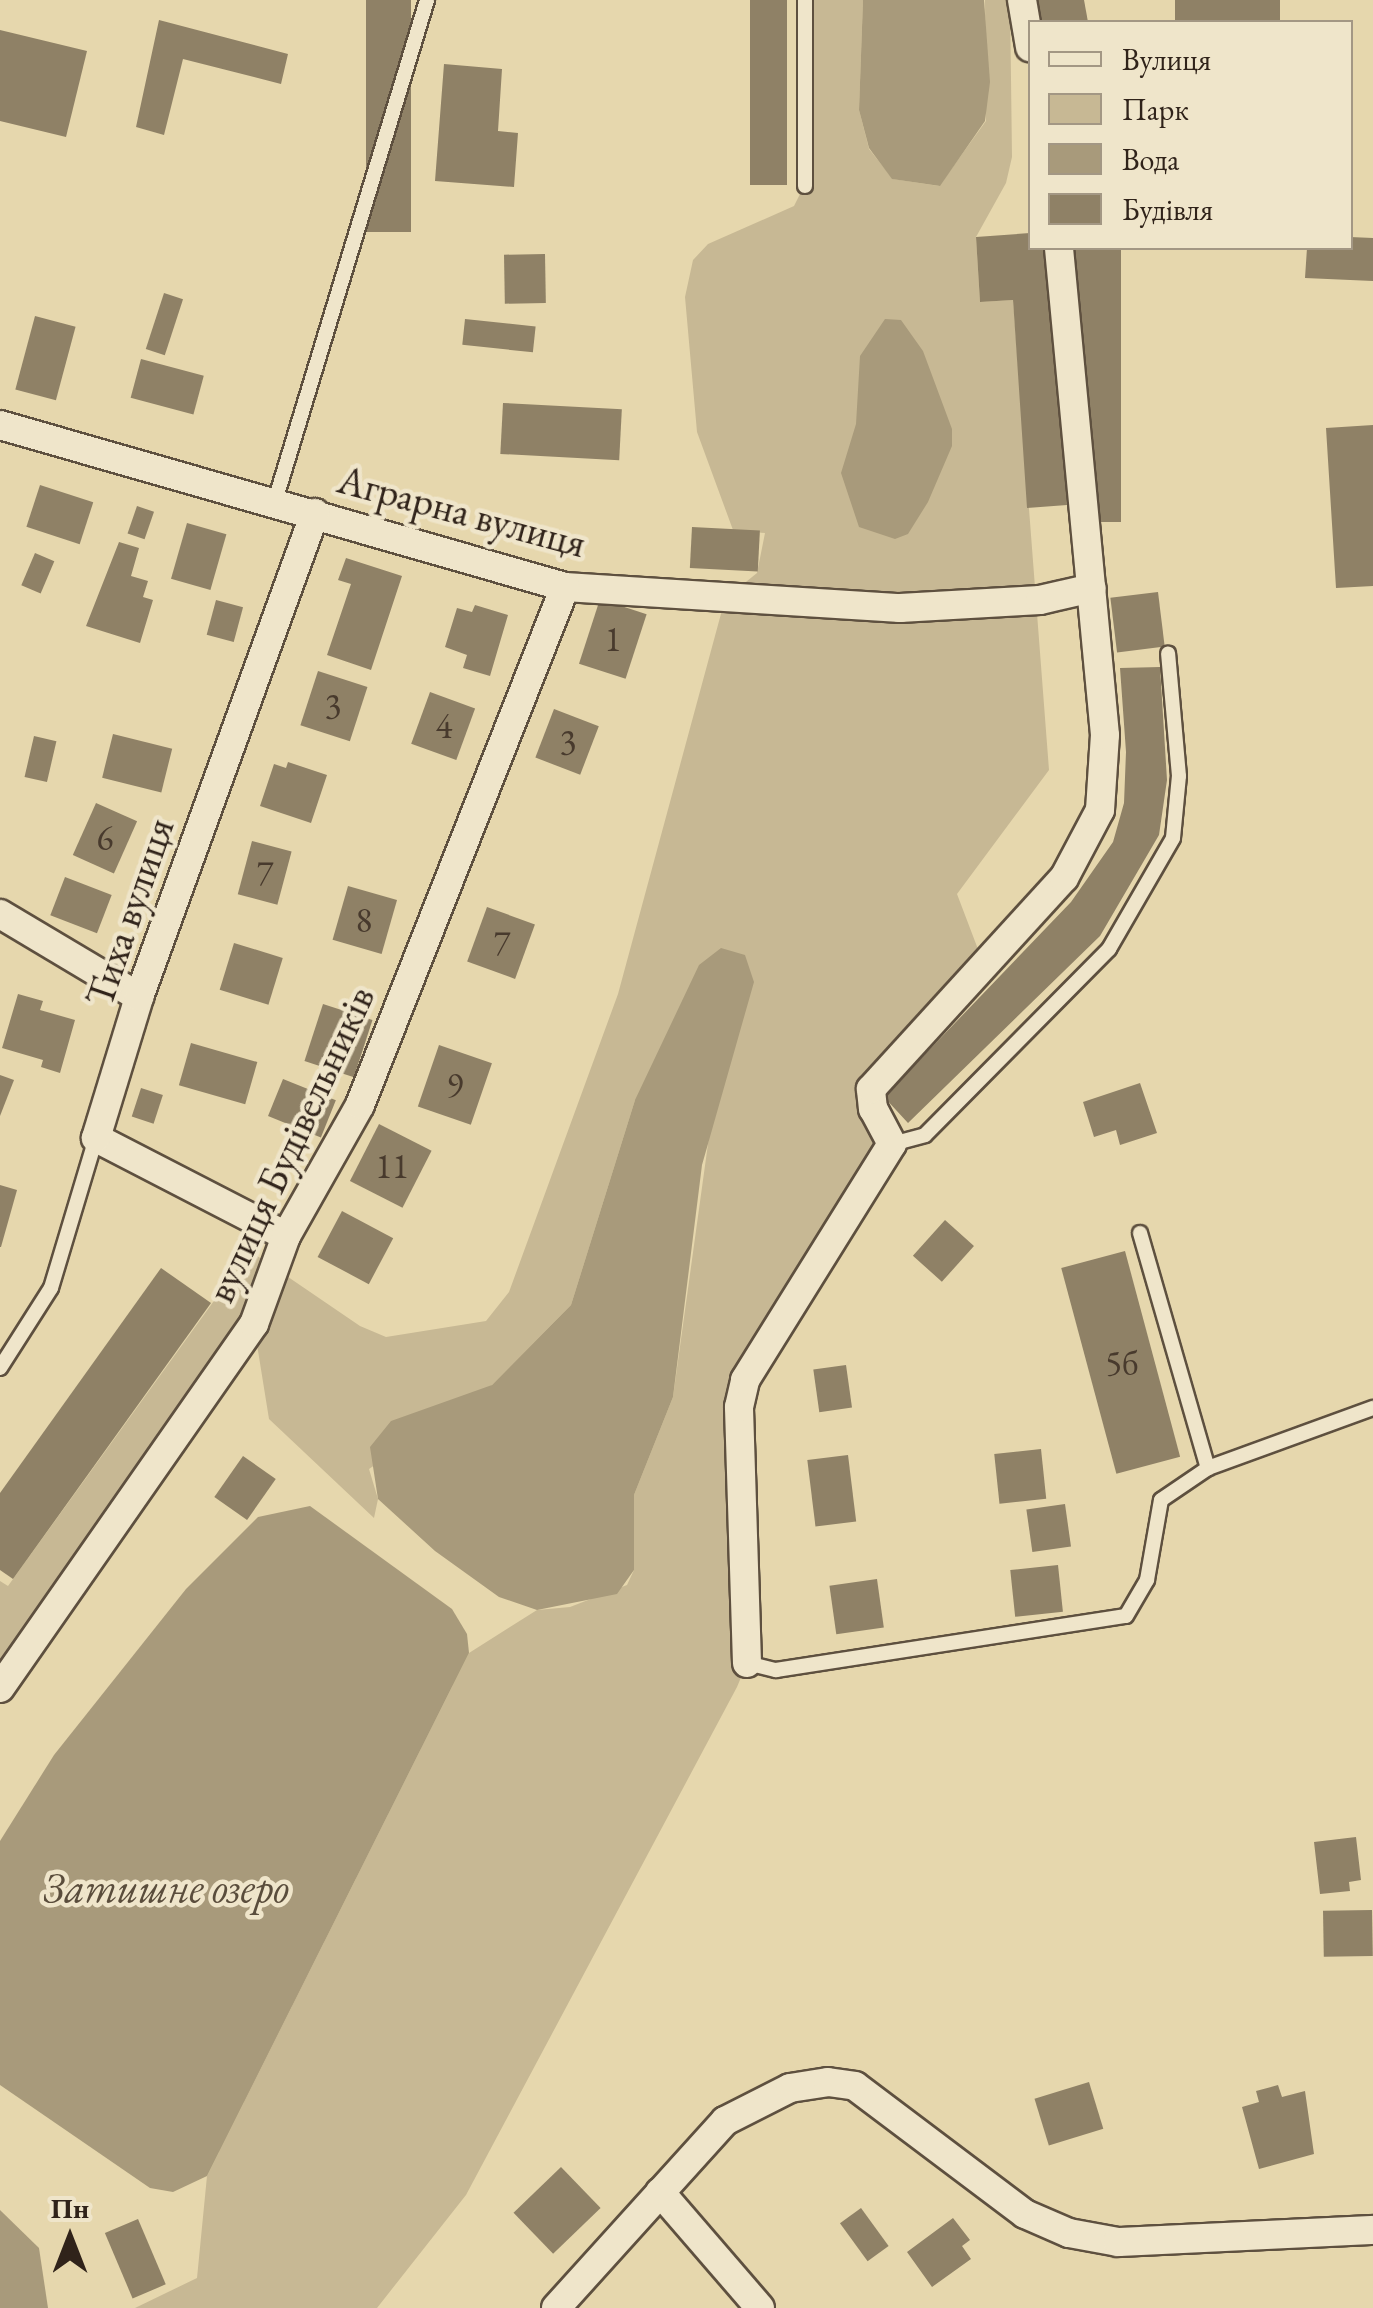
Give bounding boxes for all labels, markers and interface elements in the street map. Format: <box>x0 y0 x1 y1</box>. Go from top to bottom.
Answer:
legend <box>1028 20 1353 250</box>
text: Вулиця <box>1122 40 1211 79</box>
text: Парк <box>1122 90 1189 129</box>
text: Вода <box>1122 140 1179 179</box>
text: Будівля <box>1122 190 1213 229</box>
street label: Аграрна вулиця <box>333 455 591 567</box>
house number: 1 <box>605 618 621 660</box>
house number: 3 <box>325 685 341 727</box>
house number: 4 <box>436 705 452 747</box>
house number: 3 <box>560 721 576 763</box>
street label: Тиха вулиця <box>74 811 184 1013</box>
house number: 6 <box>97 817 113 859</box>
house number: 7 <box>257 852 273 894</box>
house number: 8 <box>356 899 372 941</box>
house number: 7 <box>494 922 510 964</box>
street label: вулиця Будівельників <box>196 978 384 1310</box>
house number: 9 <box>447 1064 463 1106</box>
house number: 11 <box>375 1145 409 1187</box>
house number: 5б <box>1105 1342 1139 1384</box>
water label: Затишне озеро <box>43 1863 289 1913</box>
north arrow <box>20 2188 120 2288</box>
text: Пн <box>51 2190 89 2226</box>

